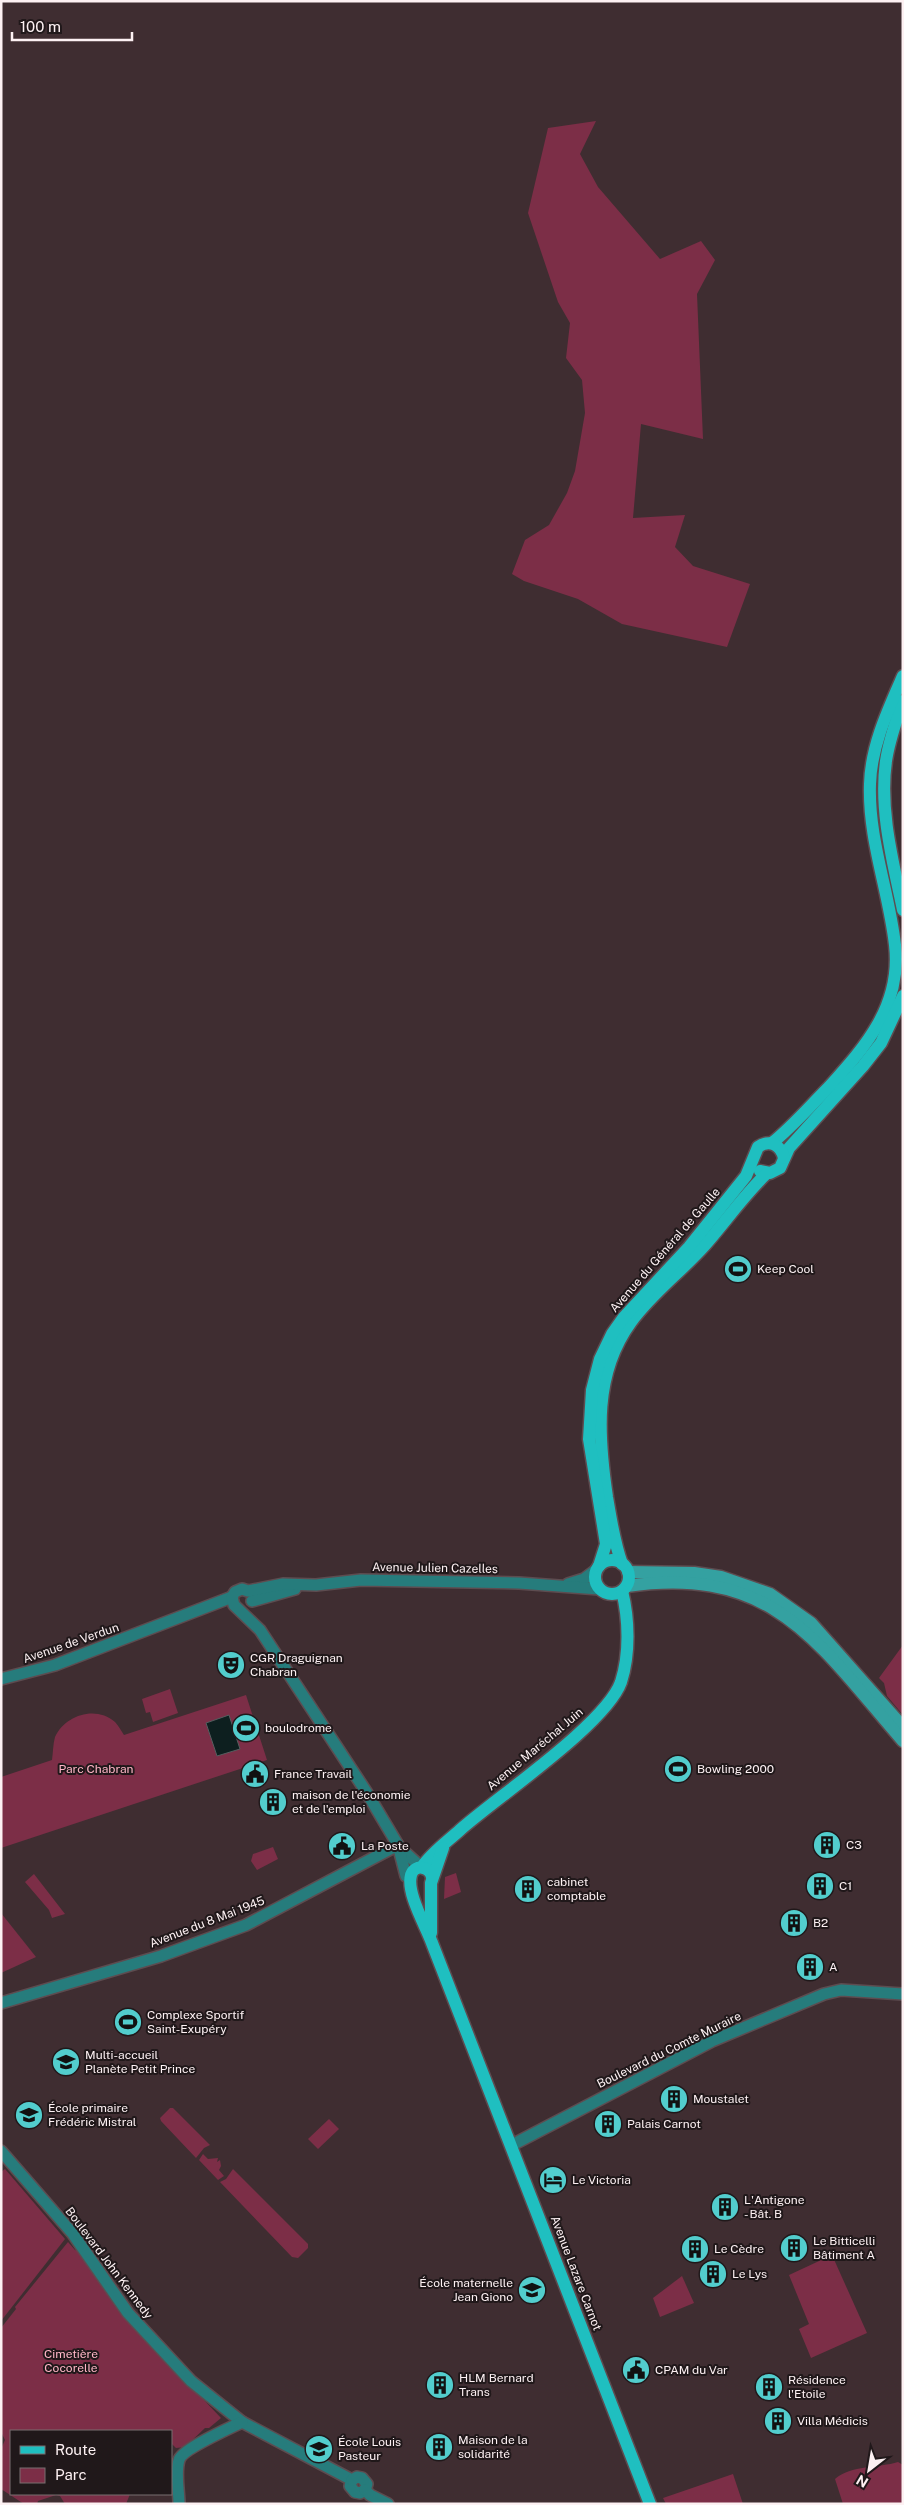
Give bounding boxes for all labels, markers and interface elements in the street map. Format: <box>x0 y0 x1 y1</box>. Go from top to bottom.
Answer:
scale bar <box>12 10 132 42</box>
text: 100 m <box>20 18 61 35</box>
street label: Avenue du Général de Gaulle <box>607 1185 723 1315</box>
sports icon: Keep Cool <box>723 1254 753 1284</box>
place label: Keep Cool <box>757 1262 814 1276</box>
street label: Avenue Julien Cazelles <box>372 1560 498 1576</box>
street label: Avenue de Verdun <box>21 1620 121 1666</box>
theatre icon: CGR Draguignan Chabran <box>216 1650 246 1680</box>
place label: CGR Draguignan Chabran <box>250 1651 343 1679</box>
street label: Avenue Maréchal Juin <box>484 1705 586 1793</box>
sports icon: boulodrome <box>231 1713 261 1743</box>
place label: boulodrome <box>265 1721 332 1735</box>
sports icon: Bowling 2000 <box>663 1754 693 1784</box>
public building icon: France Travail <box>240 1759 270 1789</box>
park label: Parc Chabran <box>58 1762 134 1776</box>
place label: Bowling 2000 <box>697 1762 774 1776</box>
place label: France Travail <box>274 1767 353 1781</box>
building icon: maison de l'économie et de l'emploi <box>258 1787 288 1817</box>
place label: maison de l'économie et de l'emploi <box>292 1788 411 1816</box>
building icon: C3 <box>812 1830 842 1860</box>
public building icon: La Poste <box>327 1831 357 1861</box>
place label: C3 <box>846 1838 862 1852</box>
place label: La Poste <box>361 1839 409 1853</box>
building icon: C1 <box>805 1871 835 1901</box>
building icon: cabinet comptable <box>513 1874 543 1904</box>
place label: cabinet comptable <box>547 1875 606 1903</box>
place label: C1 <box>839 1879 852 1893</box>
street label: Avenue du 8 Mai 1945 <box>147 1893 267 1950</box>
building icon: B2 <box>779 1908 809 1938</box>
place label: B2 <box>813 1916 828 1930</box>
building icon: A <box>795 1952 825 1982</box>
place label: A <box>829 1960 838 1974</box>
sports icon: Complexe Sportif Saint-Exupéry <box>113 2007 143 2037</box>
place label: Complexe Sportif Saint-Exupéry <box>147 2008 245 2036</box>
street label: Boulevard du Comte Muraire <box>595 2009 743 2091</box>
school or university icon: Multi-accueil Planète Petit Prince <box>51 2047 81 2077</box>
place label: Multi-accueil Planète Petit Prince <box>85 2048 195 2076</box>
building icon: Moustalet <box>659 2084 689 2114</box>
place label: Moustalet <box>693 2092 749 2106</box>
school or university icon: École primaire Frédéric Mistral <box>14 2100 44 2130</box>
place label: École primaire Frédéric Mistral <box>48 2101 137 2129</box>
building icon: Palais Carnot <box>593 2109 623 2139</box>
place label: Palais Carnot <box>627 2117 701 2131</box>
hotel icon: Le Victoria <box>538 2165 568 2195</box>
place label: Le Victoria <box>572 2173 631 2187</box>
building icon: L'Antigone - Bât. B <box>710 2192 740 2222</box>
place label: L'Antigone - Bât. B <box>744 2193 805 2221</box>
street label: Boulevard John Kennedy <box>62 2204 156 2322</box>
street label: Avenue Lazare Carnot <box>548 2214 604 2333</box>
building icon: Le Bitticelli Bâtiment A <box>779 2233 809 2263</box>
building icon: Le Cèdre <box>680 2234 710 2264</box>
place label: Le Bitticelli Bâtiment A <box>813 2234 876 2262</box>
place label: Le Cèdre <box>714 2242 764 2256</box>
building icon: Le Lys <box>698 2259 728 2289</box>
place label: Le Lys <box>732 2267 767 2281</box>
school or university icon: École maternelle Jean Giono <box>517 2275 547 2305</box>
place label: École maternelle Jean Giono <box>419 2276 513 2304</box>
park label: Cimetière Cocorelle <box>44 2347 98 2375</box>
public building icon: CPAM du Var <box>621 2355 651 2385</box>
place label: CPAM du Var <box>655 2363 728 2377</box>
building icon: HLM Bernard Trans <box>425 2370 455 2400</box>
place label: HLM Bernard Trans <box>459 2371 534 2399</box>
building icon: Résidence l'Etoile <box>754 2372 784 2402</box>
place label: Résidence l'Etoile <box>788 2373 846 2401</box>
building icon: Villa Médicis <box>763 2406 793 2436</box>
place label: Villa Médicis <box>797 2414 868 2428</box>
legend <box>10 2430 172 2495</box>
building icon: Maison de la solidarité <box>424 2432 454 2462</box>
place label: Maison de la solidarité <box>458 2433 528 2461</box>
school or university icon: École Louis Pasteur <box>304 2434 334 2464</box>
place label: École Louis Pasteur <box>338 2435 401 2463</box>
text: Route <box>55 2441 96 2458</box>
north arrow <box>844 2445 894 2495</box>
text: Parc <box>55 2466 87 2483</box>
text: N <box>853 2471 871 2491</box>

